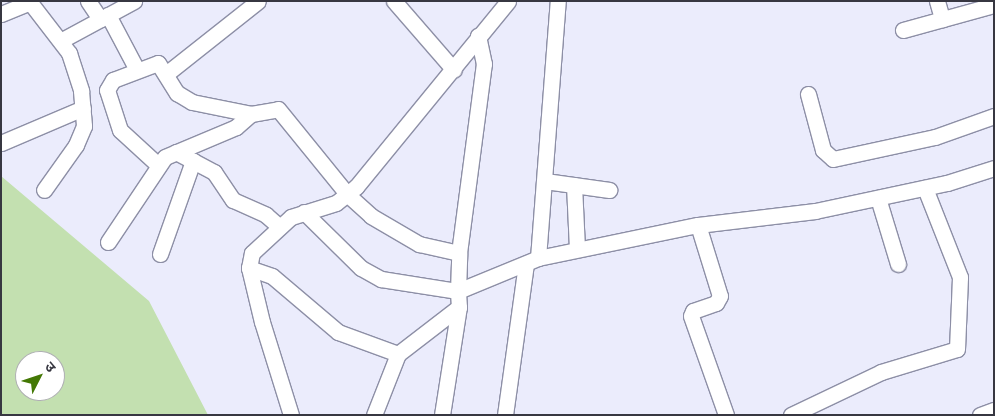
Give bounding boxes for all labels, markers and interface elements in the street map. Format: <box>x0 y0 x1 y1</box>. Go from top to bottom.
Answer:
north arrow <box>15 351 65 401</box>
text: उ <box>41 357 61 376</box>

